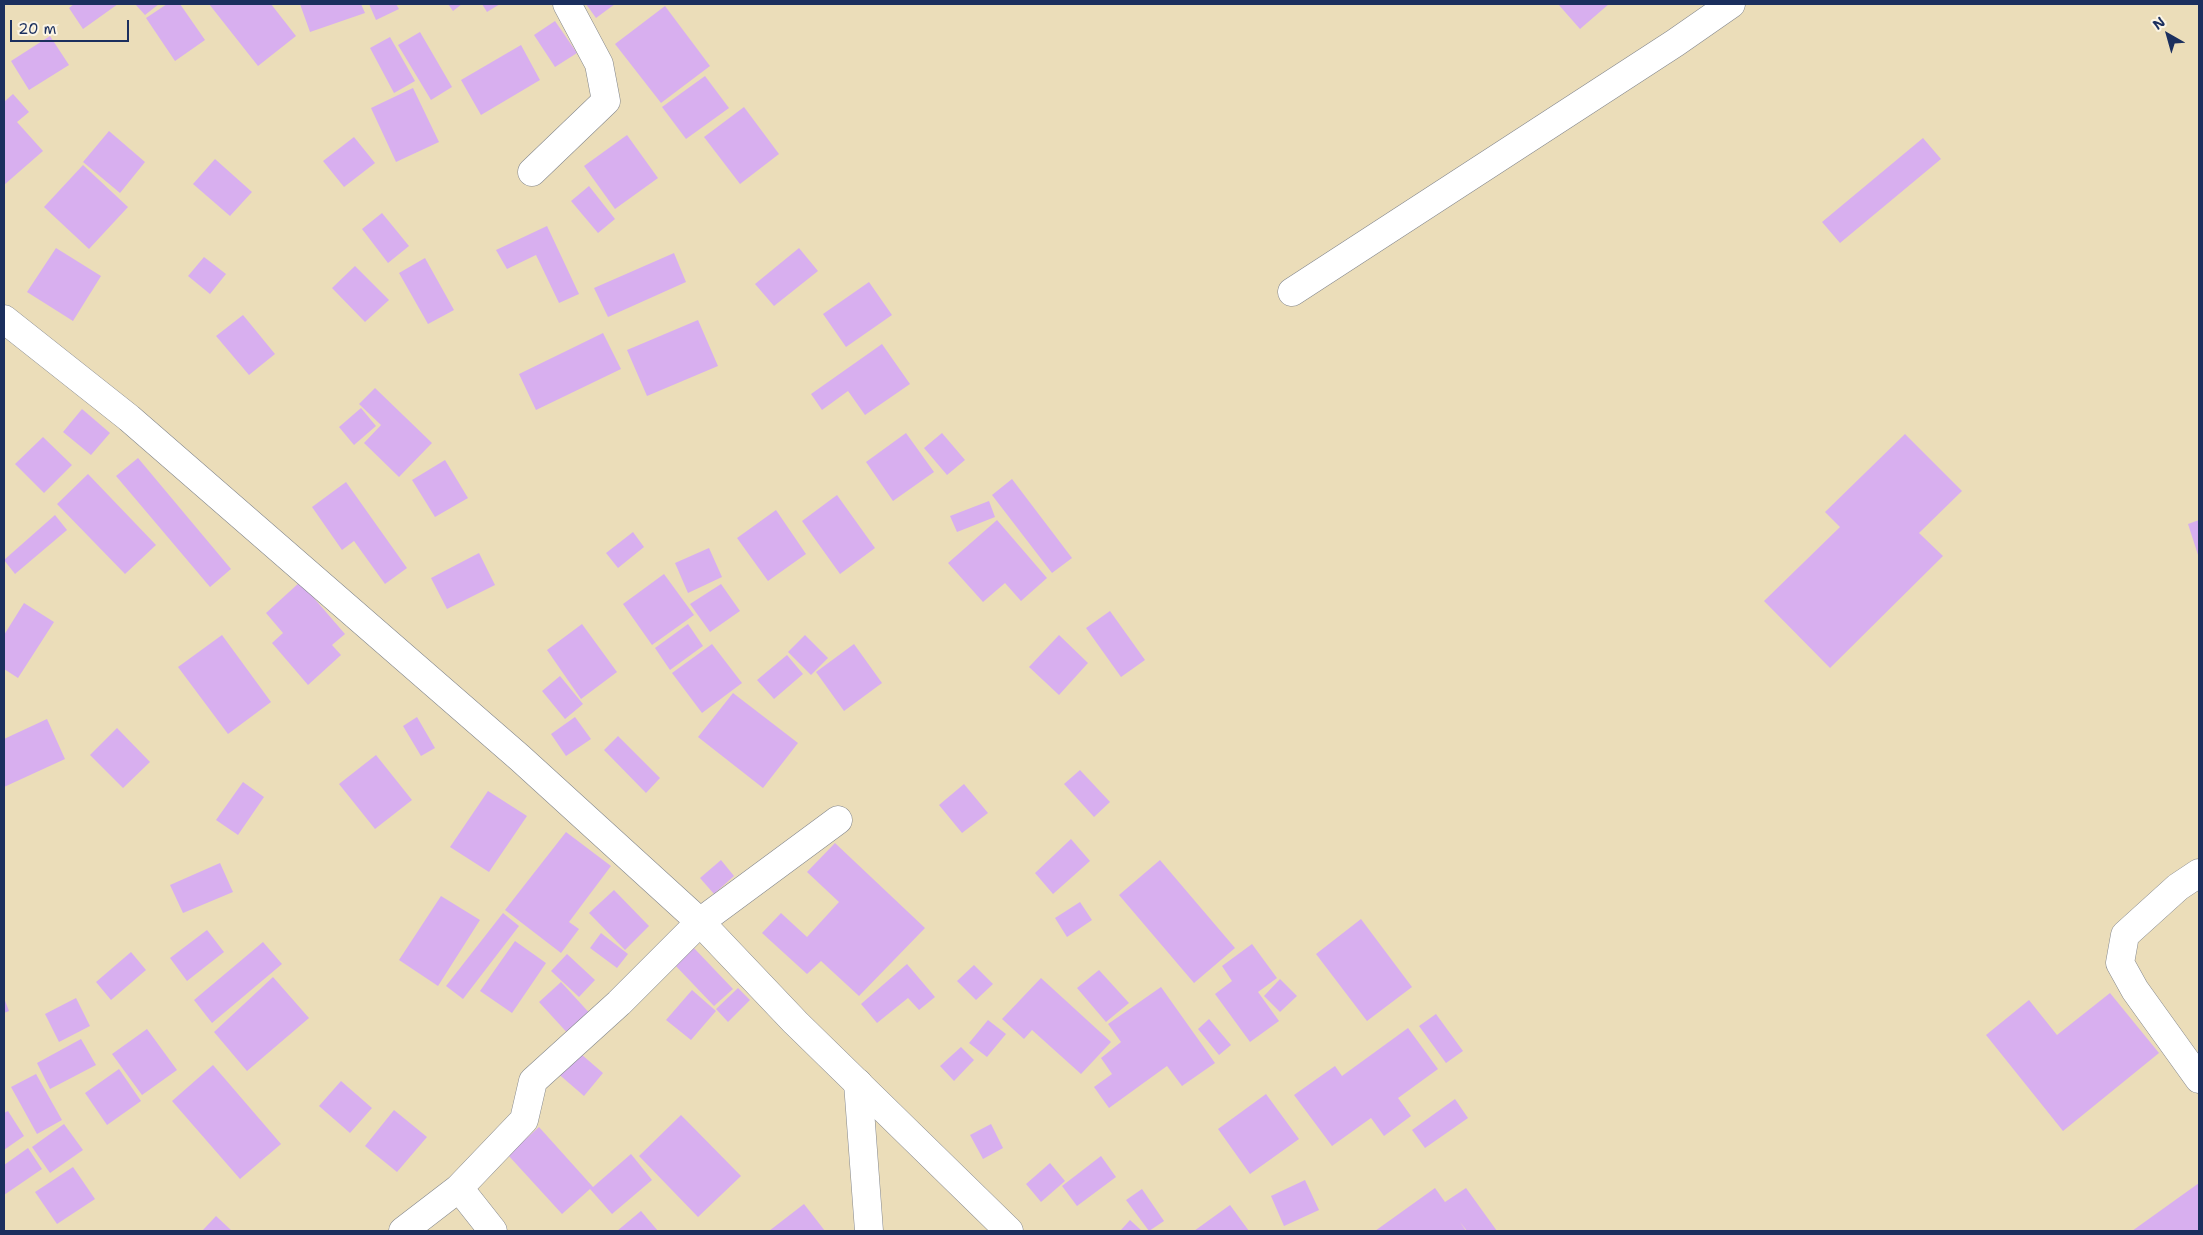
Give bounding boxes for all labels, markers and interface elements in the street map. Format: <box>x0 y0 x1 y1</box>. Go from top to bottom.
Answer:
scale bar <box>12 10 131 42</box>
north arrow <box>2143 10 2193 60</box>
text: N <box>2149 13 2169 34</box>
text: 20 m <box>18 19 57 39</box>

